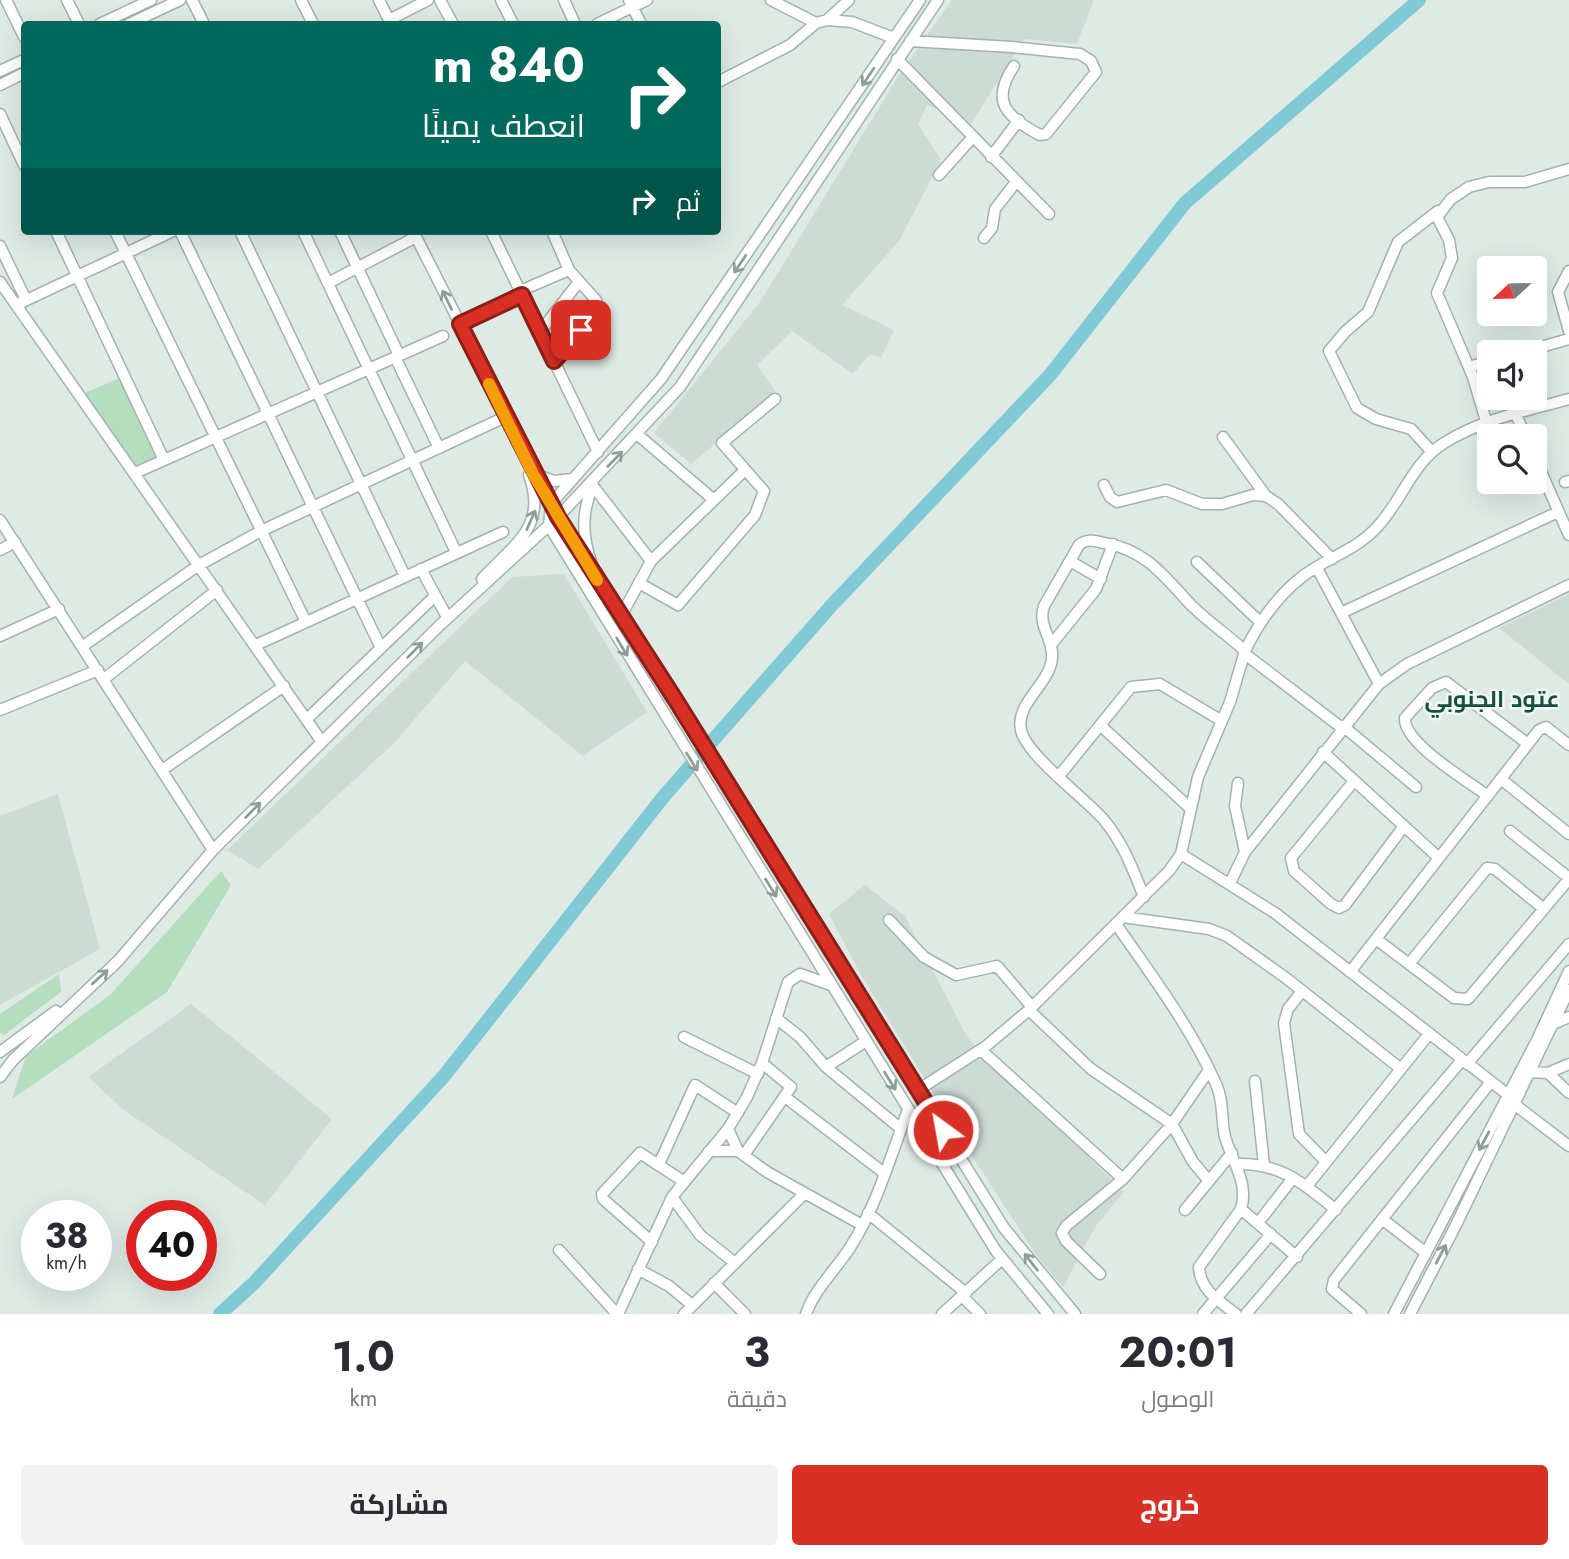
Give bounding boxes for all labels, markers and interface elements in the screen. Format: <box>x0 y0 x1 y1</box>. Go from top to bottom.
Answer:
text: 840 m <box>433 30 585 100</box>
icon: right <box>609 49 700 140</box>
one-way arrow <box>861 66 875 86</box>
text: انعطف يمينًا <box>422 103 585 149</box>
icon: right <box>624 182 662 220</box>
text: ثم <box>676 183 700 221</box>
one-way arrow <box>733 254 747 273</box>
north arrow <box>1477 256 1547 326</box>
map controls <box>1477 256 1547 494</box>
one-way arrow <box>440 290 454 311</box>
pin <box>551 300 611 360</box>
icon: arrive <box>562 311 600 349</box>
button: sound <box>1477 340 1547 410</box>
button: search <box>1477 424 1547 494</box>
one-way arrow <box>607 451 624 468</box>
one-way arrow <box>525 510 538 531</box>
one-way arrow <box>615 637 629 657</box>
one-way arrow <box>406 641 423 658</box>
district label: عتود الجنوبي <box>1424 682 1560 718</box>
one-way arrow <box>686 752 700 772</box>
one-way arrow <box>245 801 262 818</box>
one-way arrow <box>763 878 778 897</box>
one-way arrow <box>91 969 108 986</box>
one-way arrow <box>884 1071 898 1091</box>
position arrow <box>906 1093 980 1167</box>
one-way arrow <box>1477 1130 1490 1151</box>
speed limit sign: 40 <box>126 1200 217 1291</box>
text: 38 <box>45 1211 88 1261</box>
one-way arrow <box>1435 1244 1449 1264</box>
text: km/h <box>46 1250 87 1276</box>
one-way arrow <box>1023 1254 1038 1272</box>
text: 3 <box>744 1322 770 1383</box>
text: 20:01 <box>1119 1322 1237 1383</box>
text: 1.0 <box>332 1326 395 1387</box>
text: km <box>349 1381 378 1415</box>
text: دقيقة <box>727 1382 787 1416</box>
text: الوصول <box>1141 1382 1215 1416</box>
button: مشاركة <box>21 1465 778 1545</box>
button: خروج <box>792 1465 1548 1545</box>

